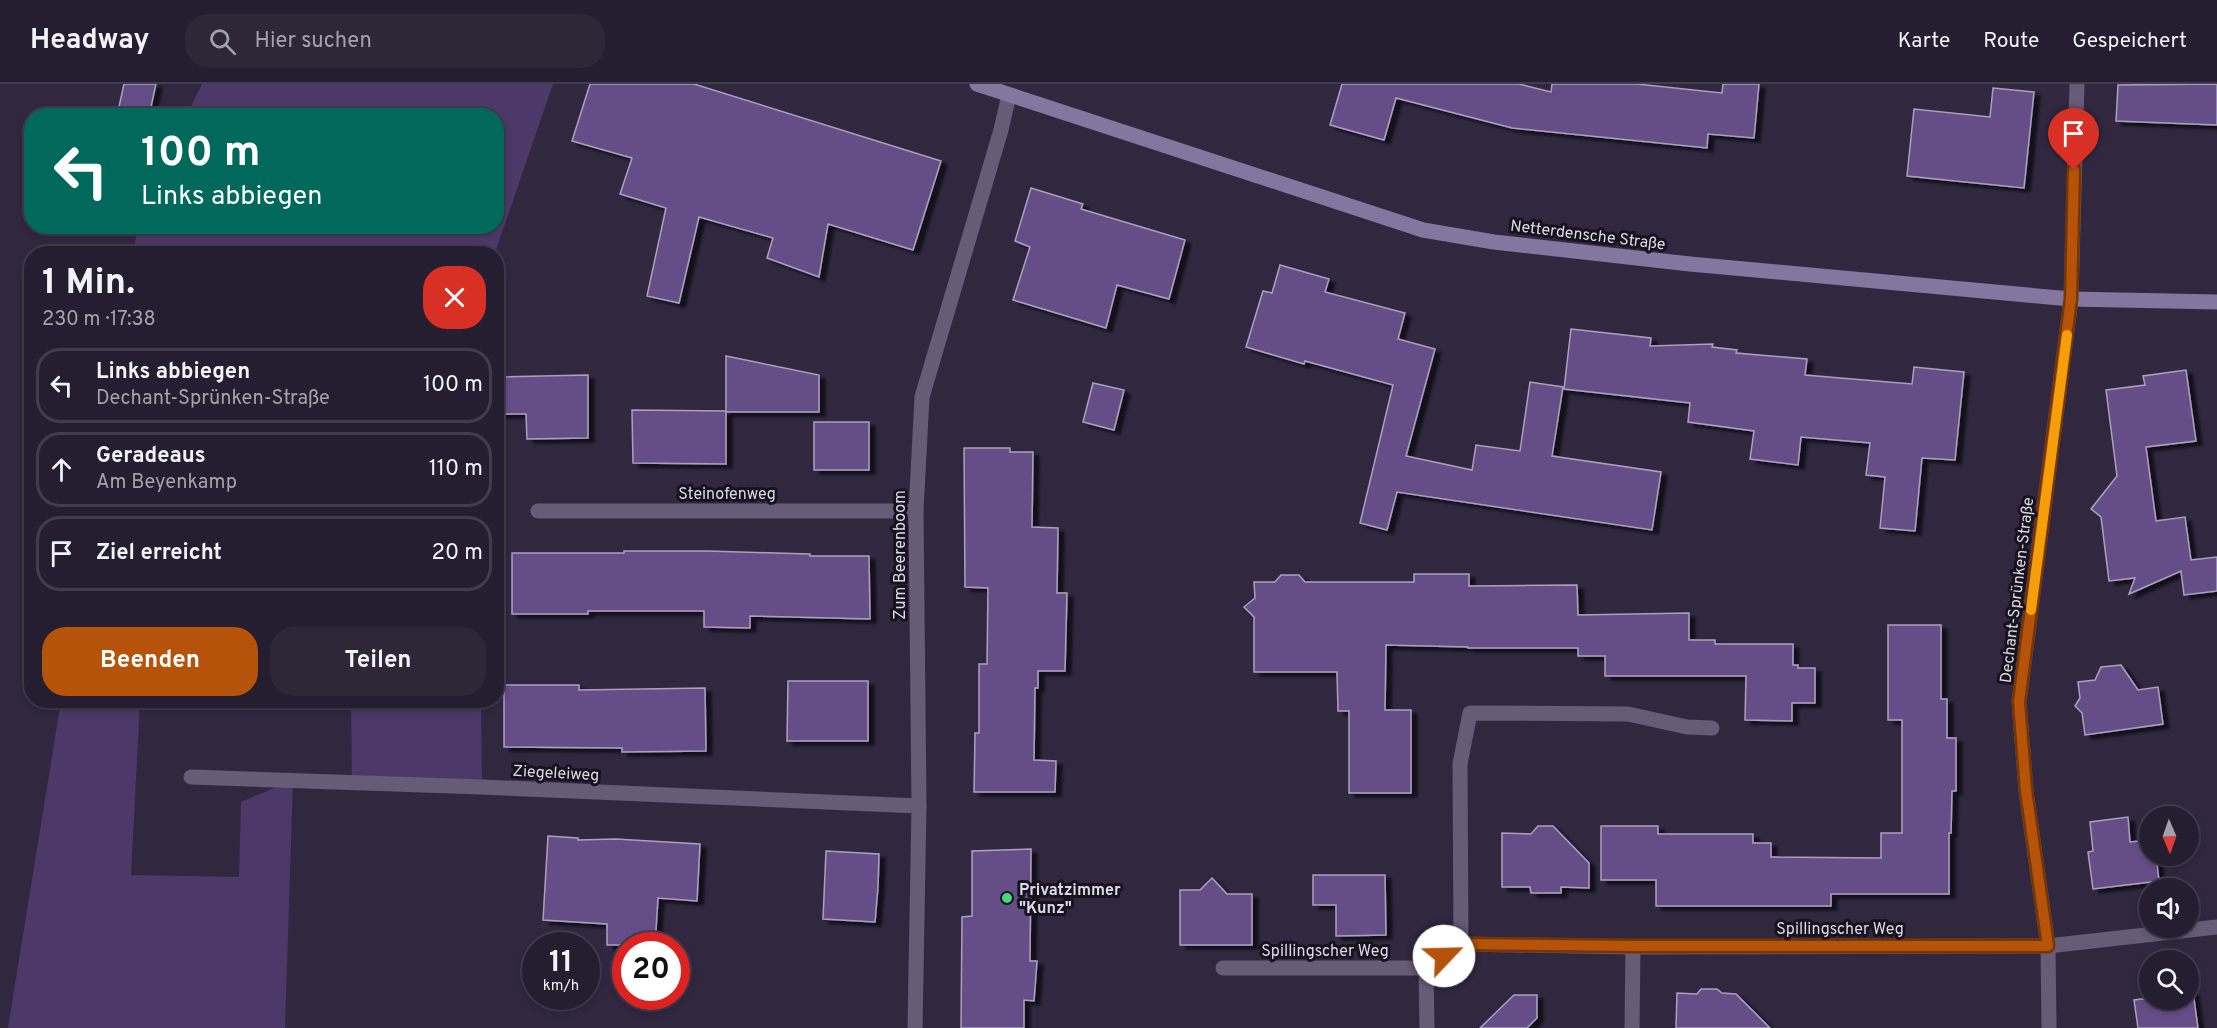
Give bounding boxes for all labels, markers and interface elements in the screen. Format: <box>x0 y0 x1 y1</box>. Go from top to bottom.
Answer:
search box <box>185 14 605 68</box>
text: Headway <box>30 23 149 59</box>
icon: search <box>206 25 239 58</box>
text: Hier suchen <box>254 28 372 55</box>
text: Karte <box>1898 28 1950 55</box>
text: Route <box>1983 28 2039 55</box>
text: Gespeichert <box>2072 28 2187 55</box>
pin <box>2048 108 2099 170</box>
icon: arrive <box>2057 117 2090 150</box>
text: 100 m <box>141 128 260 181</box>
icon: left <box>42 132 120 210</box>
text: Links abbiegen <box>141 180 322 214</box>
street label: Netterdensche Straße <box>1509 217 1667 255</box>
text: 1 Min. <box>42 261 135 307</box>
button: close <box>423 266 486 329</box>
text: 230 m · 17:38 <box>42 307 156 333</box>
text: Links abbiegen <box>96 359 250 386</box>
icon: left <box>45 369 78 402</box>
text: 100 m <box>423 372 483 399</box>
text: Dechant-Sprünken-Straße <box>96 386 330 412</box>
text: Geradeaus <box>96 443 206 470</box>
icon: ahead <box>45 453 78 486</box>
text: 110 m <box>429 456 483 483</box>
text: Am Beyenkamp <box>96 470 237 496</box>
street label: Steinofenweg <box>678 485 776 505</box>
street label: Zum Beerenboom <box>891 490 911 620</box>
street label: Dechant-Sprünken-Straße <box>1997 496 2039 684</box>
icon: arrive <box>45 537 78 570</box>
text: Ziel erreicht <box>96 540 222 567</box>
text: 20 m <box>432 540 483 567</box>
button: Beenden <box>42 627 258 696</box>
button: Teilen <box>270 627 486 696</box>
street label: Ziegeleiweg <box>512 762 600 786</box>
north arrow <box>2139 806 2199 866</box>
map controls <box>2139 806 2199 1010</box>
button: sound <box>2139 878 2199 938</box>
place label: Privatzimmer "Kunz" <box>1019 881 1121 919</box>
marker: Privatzimmer "Kunz" <box>1000 891 1014 905</box>
street label: Spillingscher Weg <box>1776 920 1904 940</box>
position arrow <box>1412 924 1476 988</box>
speed limit sign: 20 <box>612 932 690 1010</box>
street label: Spillingscher Weg <box>1261 942 1389 962</box>
text: 11 <box>549 945 573 982</box>
button: search <box>2139 950 2199 1010</box>
text: km/h <box>543 977 579 996</box>

